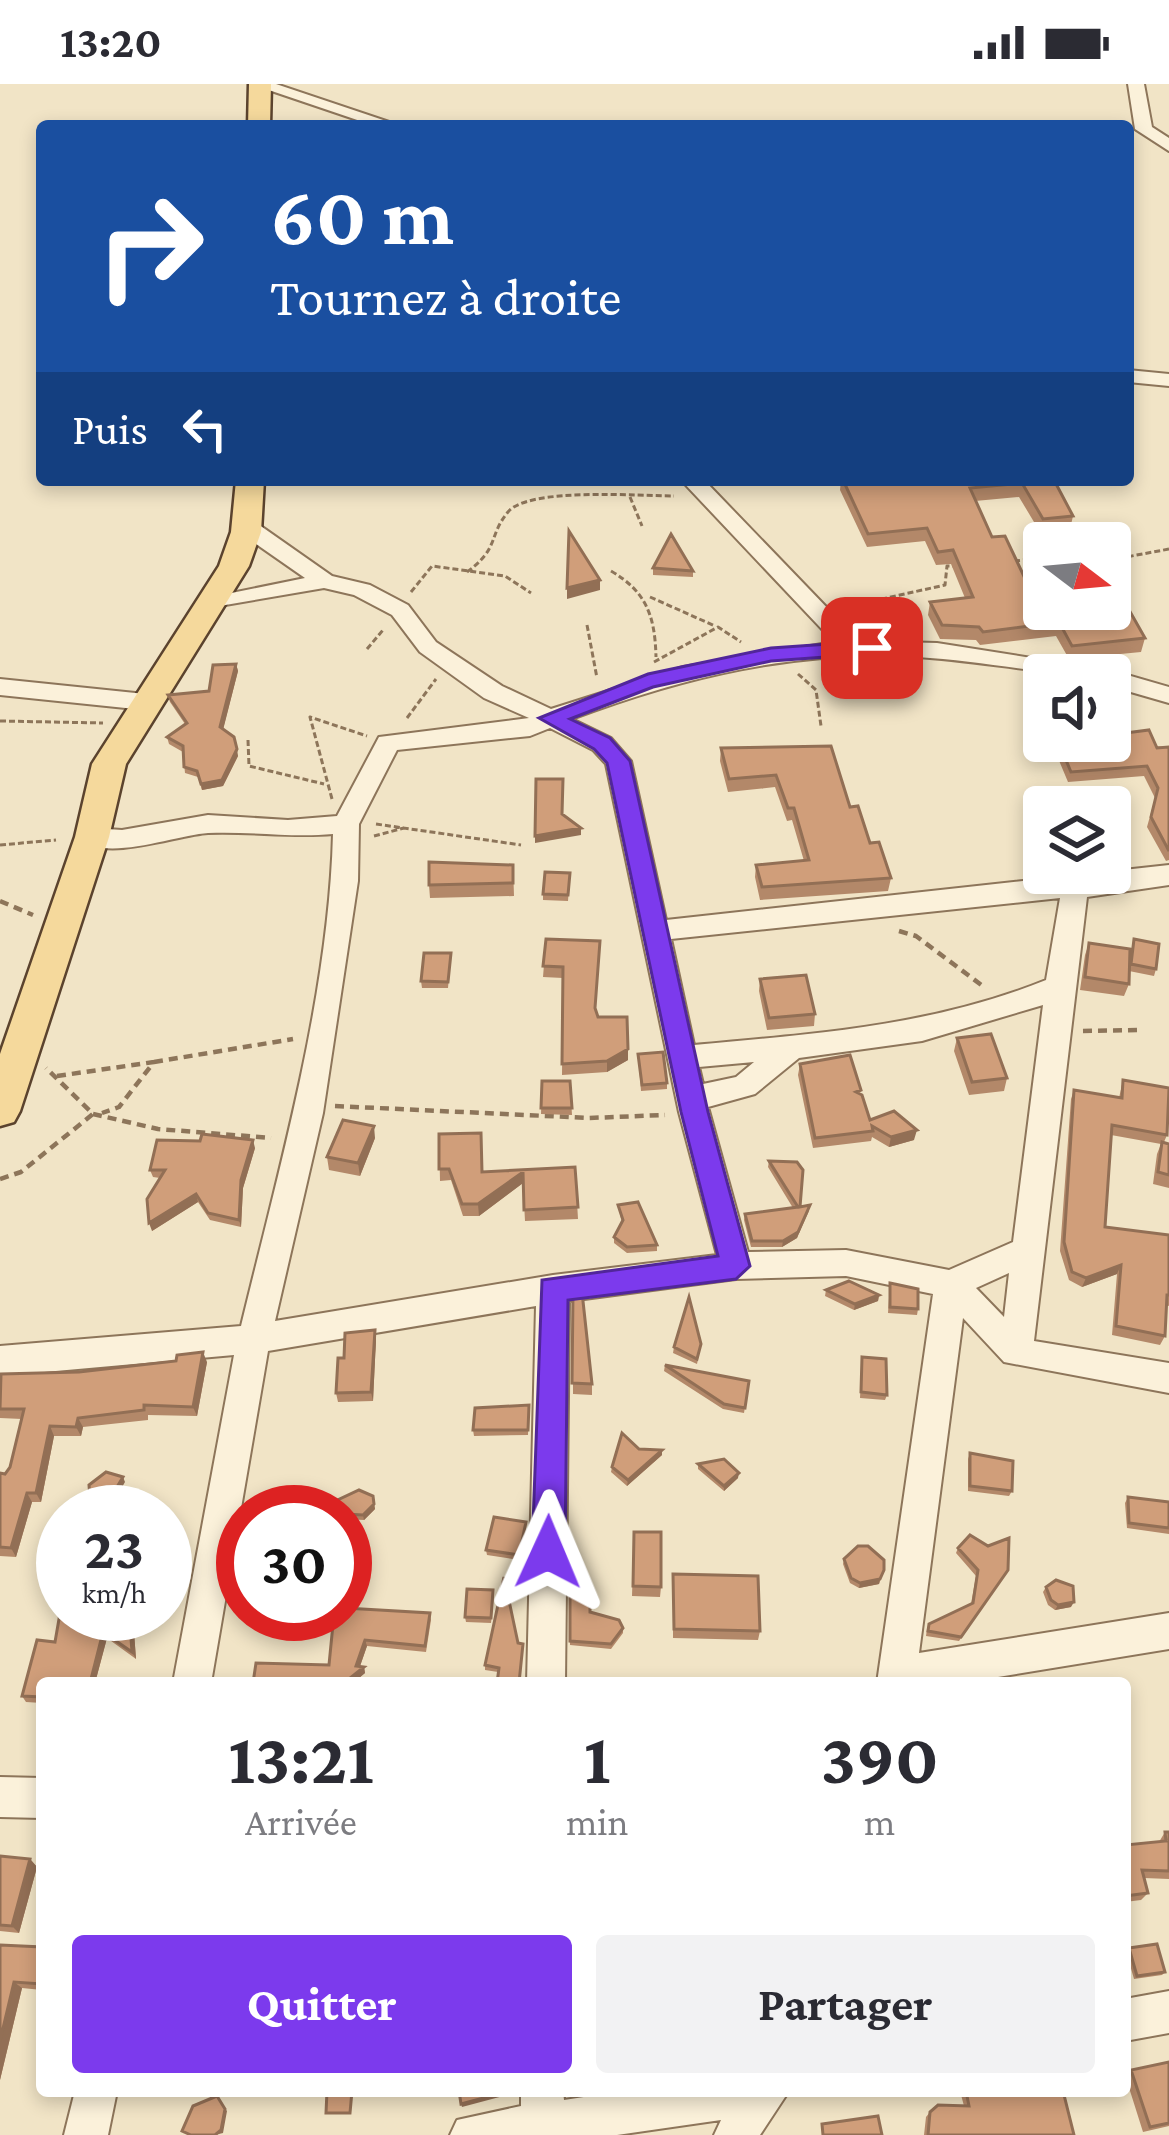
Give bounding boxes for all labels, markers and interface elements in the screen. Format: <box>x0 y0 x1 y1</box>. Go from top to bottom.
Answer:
text: 13:20 <box>60 17 162 67</box>
icon: right <box>72 168 228 324</box>
text: 60 m <box>270 169 454 262</box>
text: Tournez à droite <box>270 267 621 327</box>
icon: left <box>172 396 238 462</box>
text: Puis <box>72 404 148 454</box>
north arrow <box>1023 522 1131 630</box>
map controls <box>1023 522 1131 894</box>
pin <box>821 597 923 699</box>
icon: arrive <box>839 615 905 681</box>
button: sound <box>1023 654 1131 762</box>
button: layers <box>1023 786 1131 894</box>
speed limit sign: 30 <box>216 1485 372 1641</box>
position arrow <box>485 1489 611 1615</box>
text: 23 <box>84 1514 144 1581</box>
text: km/h <box>82 1576 146 1609</box>
text: 13:21 <box>228 1718 374 1798</box>
text: 1 <box>584 1718 611 1798</box>
text: 390 <box>821 1718 939 1798</box>
text: Arrivée <box>245 1800 357 1843</box>
text: min <box>566 1800 629 1843</box>
text: m <box>864 1800 895 1843</box>
button: Quitter <box>72 1935 572 2073</box>
button: Partager <box>596 1935 1095 2073</box>

